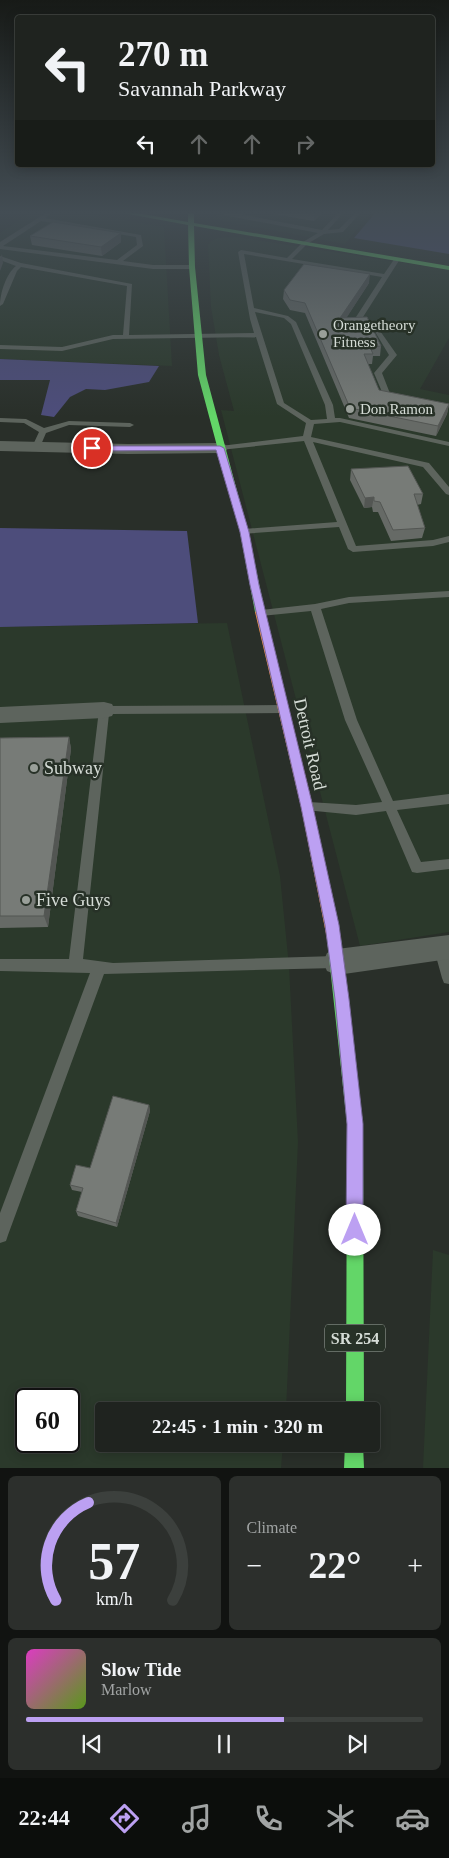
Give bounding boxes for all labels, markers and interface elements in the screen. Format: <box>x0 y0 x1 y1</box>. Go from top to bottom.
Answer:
icon: left <box>35 35 100 100</box>
text: 270 m <box>118 35 208 74</box>
text: Savannah Parkway <box>118 76 286 101</box>
icon: left <box>132 130 160 158</box>
icon: ahead <box>185 130 213 158</box>
icon: ahead <box>238 130 266 158</box>
icon: right <box>291 130 319 158</box>
place label: Orangetheory Fitness <box>333 317 416 350</box>
marker: Orangetheory Fitness <box>317 328 329 340</box>
place label: Don Ramon <box>360 401 433 417</box>
marker: Don Ramon <box>344 403 356 415</box>
pin <box>71 427 113 469</box>
icon: arrive <box>78 434 106 462</box>
street label: Detroit Road <box>290 696 330 792</box>
place label: Subway <box>44 758 102 778</box>
marker: Subway <box>28 762 40 774</box>
place label: Five Guys <box>36 890 111 910</box>
marker: Five Guys <box>20 894 32 906</box>
position arrow <box>328 1203 380 1255</box>
road number: SR 254 <box>325 1325 385 1352</box>
speed limit sign: 60 <box>15 1388 80 1453</box>
text: 22:45 · 1 min · 320 m <box>152 1416 323 1437</box>
text: Climate <box>247 1519 297 1536</box>
text: 57 <box>88 1533 140 1590</box>
text: 22° <box>308 1544 361 1586</box>
text: − <box>247 1550 262 1581</box>
text: + <box>407 1550 423 1581</box>
text: km/h <box>96 1589 133 1609</box>
text: Slow Tide <box>101 1659 181 1680</box>
text: Marlow <box>101 1681 152 1698</box>
icon: previous <box>78 1730 106 1758</box>
icon: pause <box>210 1730 238 1758</box>
icon: next <box>343 1730 371 1758</box>
icon: directions <box>107 1801 142 1836</box>
icon: music <box>179 1801 214 1836</box>
icon: phone <box>251 1801 286 1836</box>
icon: climate <box>323 1801 358 1836</box>
icon: car <box>395 1801 430 1836</box>
text: 22:44 <box>19 1805 70 1830</box>

